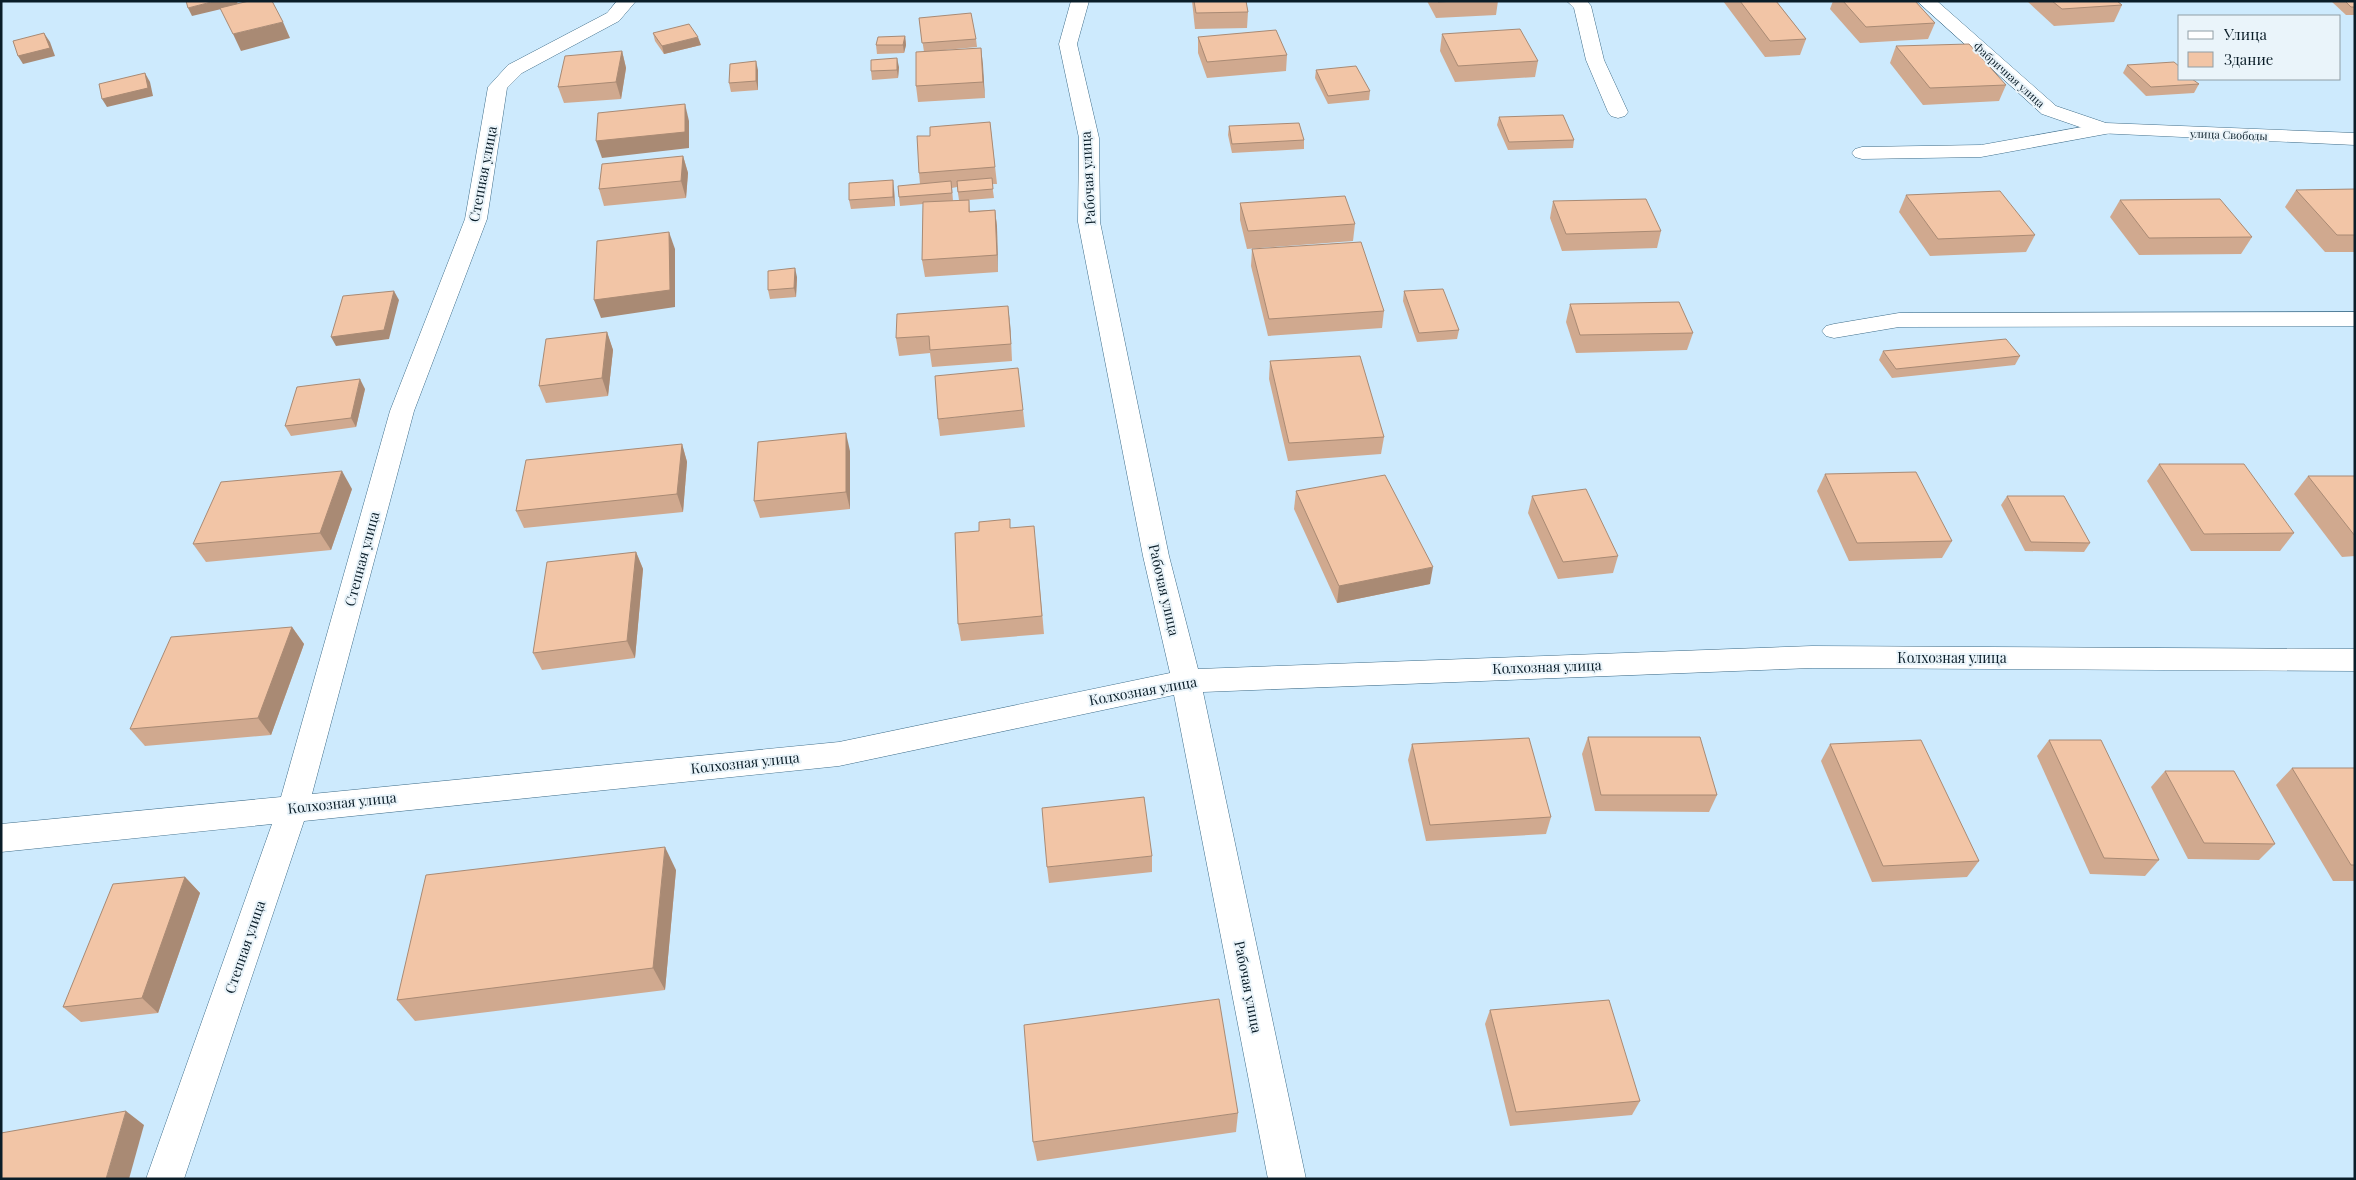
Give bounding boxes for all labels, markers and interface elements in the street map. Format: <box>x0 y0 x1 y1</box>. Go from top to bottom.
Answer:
legend <box>2178 15 2341 80</box>
text: Улица <box>2223 24 2267 44</box>
street label: Фабричная улица <box>1970 39 2049 111</box>
text: Здание <box>2224 49 2273 69</box>
street label: Степная улица <box>464 124 501 224</box>
street label: улица Свободы <box>2189 126 2269 143</box>
street label: Рабочая улица <box>1076 131 1099 225</box>
street label: Степная улица <box>340 509 383 608</box>
street label: Рабочая улица <box>1145 542 1184 638</box>
street label: Колхозная улица <box>1897 648 2007 667</box>
street label: Колхозная улица <box>1492 655 1602 678</box>
street label: Колхозная улица <box>1087 672 1198 709</box>
street label: Колхозная улица <box>690 747 800 778</box>
street label: Колхозная улица <box>287 787 397 818</box>
street label: Степная улица <box>220 898 269 996</box>
street label: Рабочая улица <box>1230 939 1267 1035</box>

